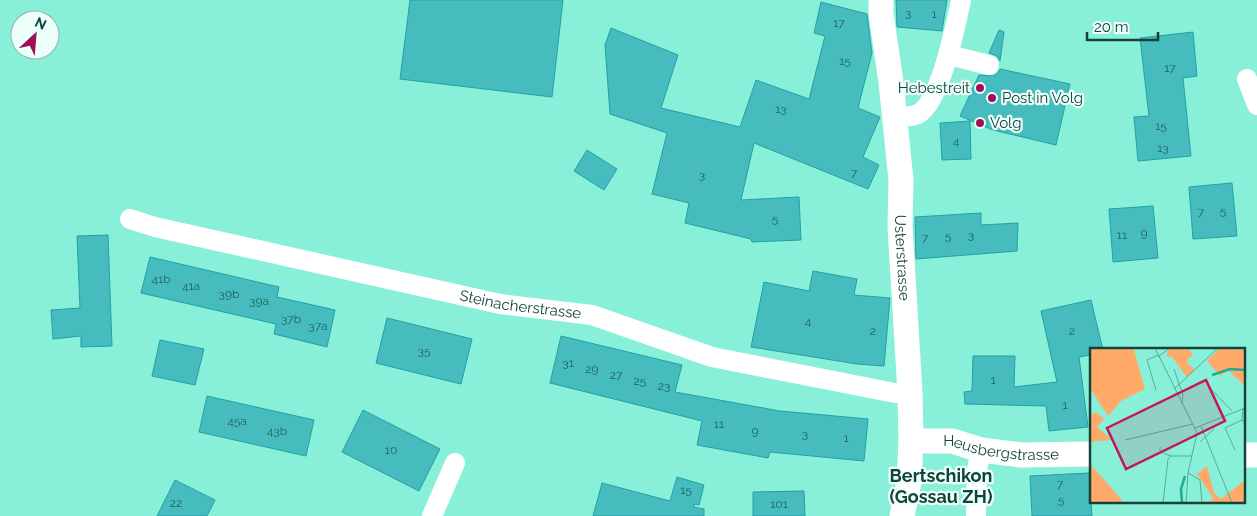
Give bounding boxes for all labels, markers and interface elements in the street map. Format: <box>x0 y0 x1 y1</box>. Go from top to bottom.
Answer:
house number: 3 <box>905 6 911 20</box>
house number: 1 <box>931 7 937 21</box>
north arrow <box>10 10 60 60</box>
scale bar <box>1087 10 1158 42</box>
text: N <box>32 14 49 33</box>
house number: 17 <box>833 16 845 30</box>
text: 20 m <box>1094 18 1129 36</box>
house number: 15 <box>839 54 851 68</box>
house number: 17 <box>1164 61 1176 75</box>
place label: Hebestreit <box>898 79 970 97</box>
marker: Hebestreit <box>974 82 986 94</box>
place label: Post in Volg <box>1002 89 1083 107</box>
marker: Post in Volg <box>986 92 998 104</box>
house number: 13 <box>775 102 787 116</box>
place label: Volg <box>990 114 1021 132</box>
marker: Volg <box>974 117 986 129</box>
house number: 15 <box>1155 119 1167 133</box>
house number: 4 <box>953 134 960 148</box>
house number: 13 <box>1157 141 1169 155</box>
house number: 7 <box>851 166 858 180</box>
house number: 3 <box>699 168 705 182</box>
house number: 5 <box>1220 204 1227 218</box>
house number: 7 <box>1198 205 1205 219</box>
house number: 5 <box>772 212 779 226</box>
street label: Usterstrasse <box>891 214 913 302</box>
house number: 9 <box>1140 226 1148 240</box>
house number: 3 <box>968 228 974 242</box>
house number: 11 <box>1117 228 1127 242</box>
house number: 5 <box>945 229 952 243</box>
house number: 7 <box>922 231 929 245</box>
house number: 41b <box>151 272 171 286</box>
house number: 41a <box>182 279 200 293</box>
street label: Steinacherstrasse <box>458 286 582 323</box>
house number: 39b <box>219 287 239 301</box>
house number: 39a <box>249 294 269 308</box>
house number: 37b <box>281 312 301 326</box>
house number: 4 <box>805 314 812 328</box>
house number: 37a <box>308 319 328 333</box>
house number: 2 <box>870 324 876 338</box>
house number: 2 <box>1069 324 1075 338</box>
house number: 35 <box>418 344 431 358</box>
inset map <box>1090 348 1244 504</box>
house number: 31 <box>562 356 574 370</box>
house number: 29 <box>585 362 599 376</box>
house number: 27 <box>610 368 623 382</box>
house number: 1 <box>990 373 996 387</box>
house number: 25 <box>634 374 647 388</box>
house number: 23 <box>658 379 670 393</box>
house number: 1 <box>1062 398 1068 412</box>
house number: 45a <box>227 414 247 428</box>
house number: 11 <box>714 417 724 431</box>
house number: 43b <box>267 424 287 438</box>
house number: 9 <box>751 424 759 438</box>
house number: 3 <box>802 427 808 441</box>
house number: 1 <box>843 431 849 445</box>
street label: Heusbergstrasse <box>943 432 1059 464</box>
house number: 10 <box>385 443 397 457</box>
district label: Bertschikon (Gossau ZH) <box>890 465 992 507</box>
house number: 7 <box>1057 477 1064 491</box>
house number: 15 <box>680 483 692 497</box>
house number: 5 <box>1058 493 1065 507</box>
house number: 22 <box>170 496 182 510</box>
house number: 101 <box>770 497 788 511</box>

